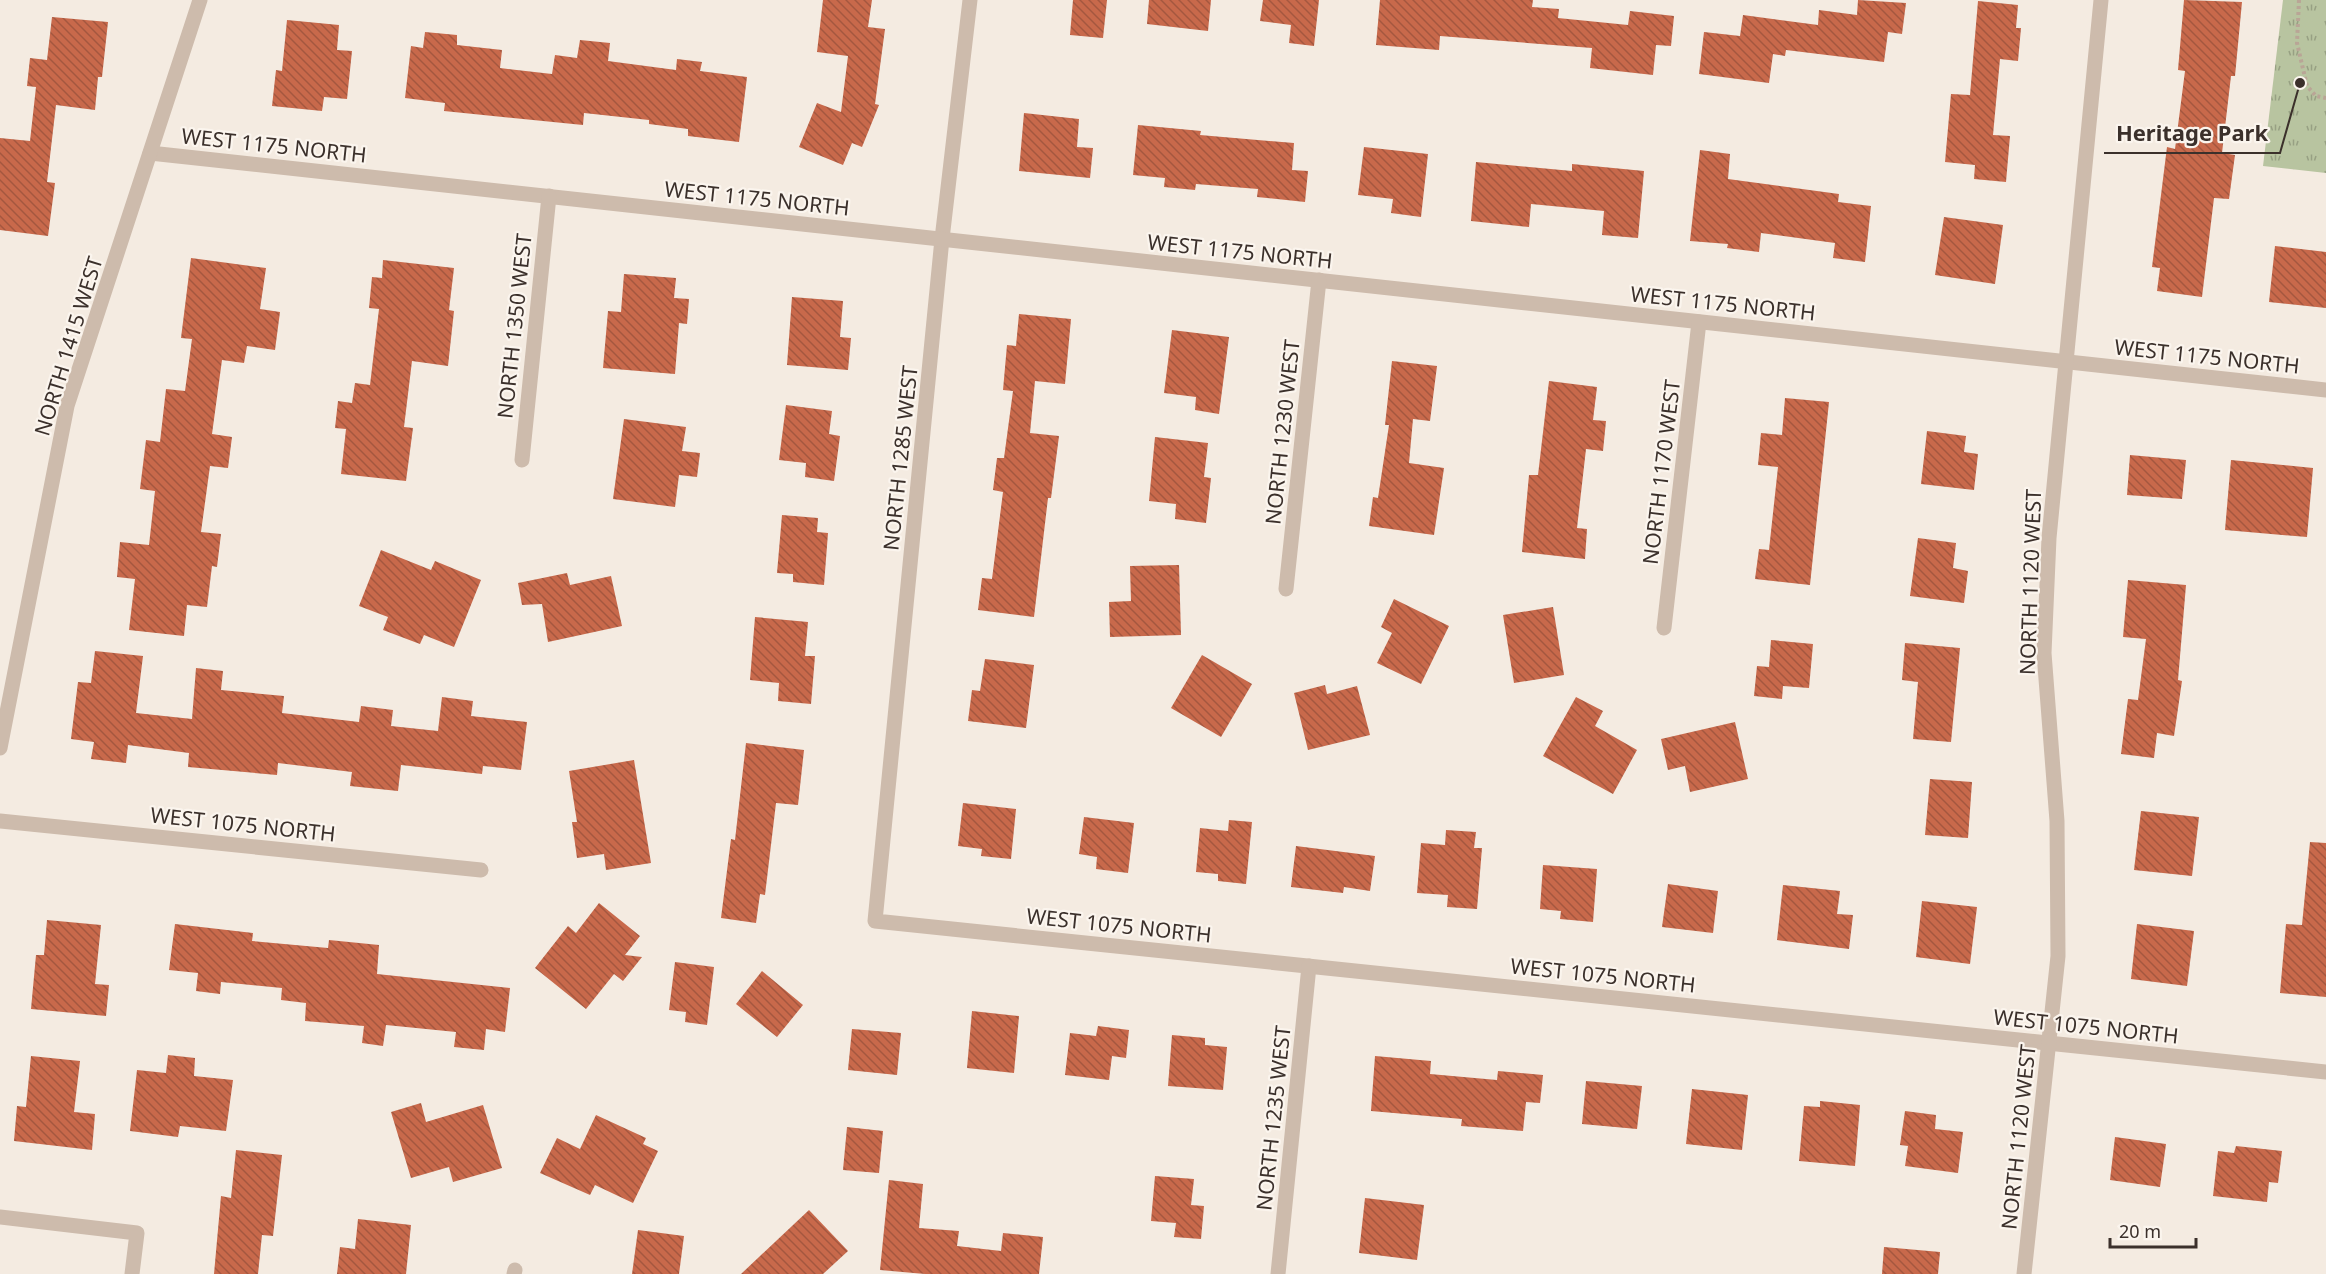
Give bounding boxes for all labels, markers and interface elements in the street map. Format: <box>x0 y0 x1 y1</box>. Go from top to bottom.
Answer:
callout: Heritage Park <box>2104 113 2280 153</box>
text: Heritage Park <box>2116 117 2268 147</box>
street label: WEST 1175 NORTH <box>180 121 368 169</box>
street label: WEST 1175 NORTH <box>663 174 851 222</box>
street label: WEST 1175 NORTH <box>1146 227 1334 275</box>
street label: NORTH 1350 WEST <box>490 232 538 420</box>
street label: NORTH 1415 WEST <box>27 253 109 439</box>
street label: WEST 1175 NORTH <box>1629 279 1817 327</box>
street label: WEST 1175 NORTH <box>2113 332 2301 380</box>
street label: NORTH 1230 WEST <box>1258 338 1306 526</box>
street label: NORTH 1285 WEST <box>876 364 924 552</box>
street label: NORTH 1170 WEST <box>1636 378 1686 566</box>
street label: NORTH 1120 WEST <box>2013 488 2047 675</box>
street label: WEST 1075 NORTH <box>149 800 337 848</box>
street label: WEST 1075 NORTH <box>1025 901 1213 949</box>
street label: WEST 1075 NORTH <box>1509 951 1697 999</box>
street label: WEST 1075 NORTH <box>1992 1002 2180 1050</box>
street label: NORTH 1235 WEST <box>1249 1024 1297 1212</box>
street label: NORTH 1120 WEST <box>1994 1043 2042 1231</box>
scale bar <box>2110 1211 2196 1249</box>
text: 20 m <box>2119 1219 2161 1243</box>

